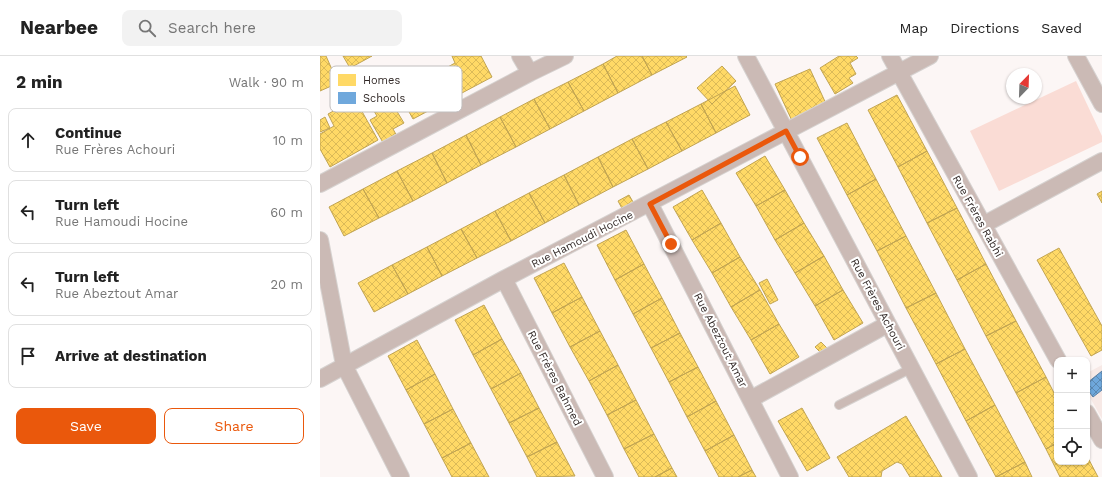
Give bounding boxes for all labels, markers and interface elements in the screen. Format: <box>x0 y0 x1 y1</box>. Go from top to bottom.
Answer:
search box <box>122 10 402 46</box>
text: Nearbee <box>20 16 98 39</box>
icon: search <box>136 17 158 39</box>
text: Search here <box>168 19 256 37</box>
text: Map <box>900 20 928 36</box>
text: Directions <box>950 20 1019 36</box>
text: Saved <box>1041 20 1082 36</box>
legend <box>330 66 462 112</box>
north arrow <box>1006 68 1042 104</box>
text: 2 min <box>16 72 62 92</box>
text: Homes <box>363 74 400 87</box>
text: Walk · 90 m <box>229 75 304 90</box>
text: Schools <box>363 92 406 105</box>
text: Continue <box>55 124 122 142</box>
icon: ahead <box>17 129 39 151</box>
text: 10 m <box>273 133 303 148</box>
text: Rue Frères Achouri <box>55 142 175 157</box>
route start <box>791 148 809 166</box>
street label: Rue Frères Rabhi <box>950 173 1005 259</box>
text: Turn left <box>55 196 119 214</box>
icon: left <box>17 201 39 223</box>
text: 60 m <box>270 205 303 220</box>
street label: Rue Hamoudi Hocine <box>529 208 635 271</box>
text: Rue Hamoudi Hocine <box>55 214 188 229</box>
route end <box>662 235 680 253</box>
street label: Rue Frères Achouri <box>848 256 907 352</box>
text: Turn left <box>55 268 119 286</box>
icon: left <box>17 273 39 295</box>
text: 20 m <box>271 277 303 292</box>
text: Rue Abeztout Amar <box>55 286 178 301</box>
street label: Rue Abeztout Amar <box>691 291 750 390</box>
street label: Rue Frères Bahmed <box>525 328 584 428</box>
icon: arrive <box>17 345 39 367</box>
text: Arrive at destination <box>55 347 207 365</box>
map controls <box>1054 357 1090 465</box>
button: + <box>1054 357 1090 393</box>
button: − <box>1054 393 1090 429</box>
button: Save <box>16 408 156 444</box>
button: Share <box>164 408 304 444</box>
button: locate <box>1054 429 1090 465</box>

